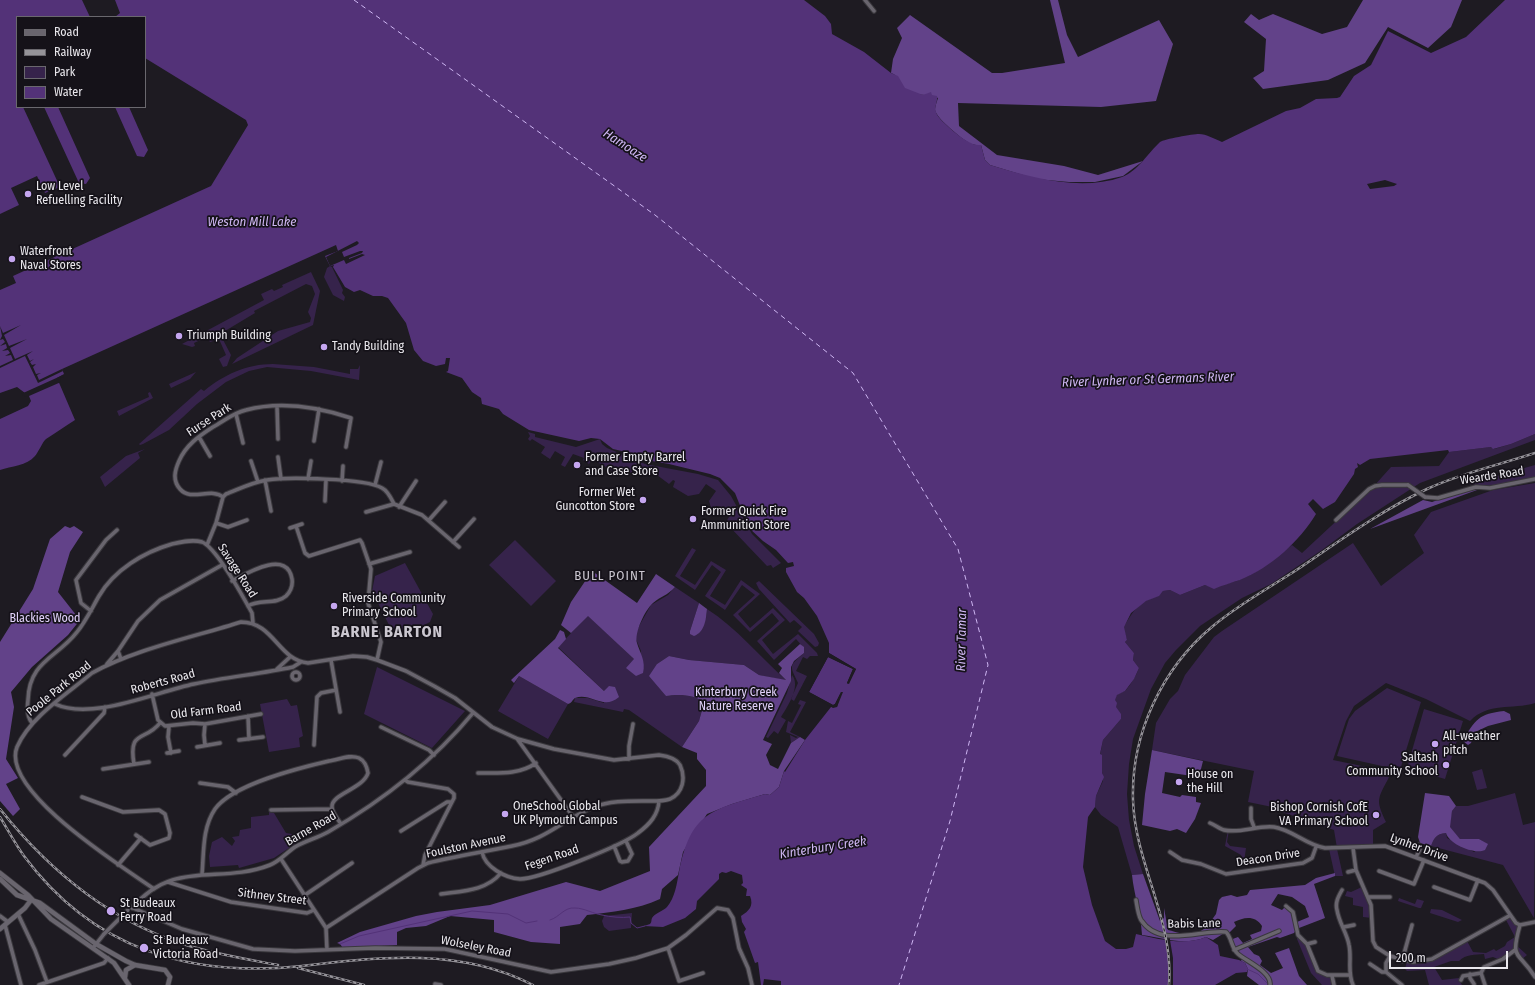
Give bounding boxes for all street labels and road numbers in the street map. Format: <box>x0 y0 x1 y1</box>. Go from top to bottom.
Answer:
street label: Furse Park <box>184 400 234 440</box>
street label: Wearde Road <box>1459 464 1525 488</box>
street label: Savage Road <box>214 541 260 601</box>
street label: Poole Park Road <box>24 658 94 720</box>
street label: Roberts Road <box>129 667 197 697</box>
street label: Old Farm Road <box>170 700 242 722</box>
street label: Barne Road <box>283 809 339 849</box>
street label: Foulston Avenue <box>425 831 507 861</box>
street label: Lynher Drive <box>1388 831 1450 865</box>
street label: Fegen Road <box>523 842 581 874</box>
street label: Deacon Drive <box>1235 846 1301 870</box>
street label: Sithney Street <box>237 886 307 908</box>
street label: Babis Lane <box>1167 916 1221 932</box>
street label: Wolseley Road <box>440 933 512 961</box>

